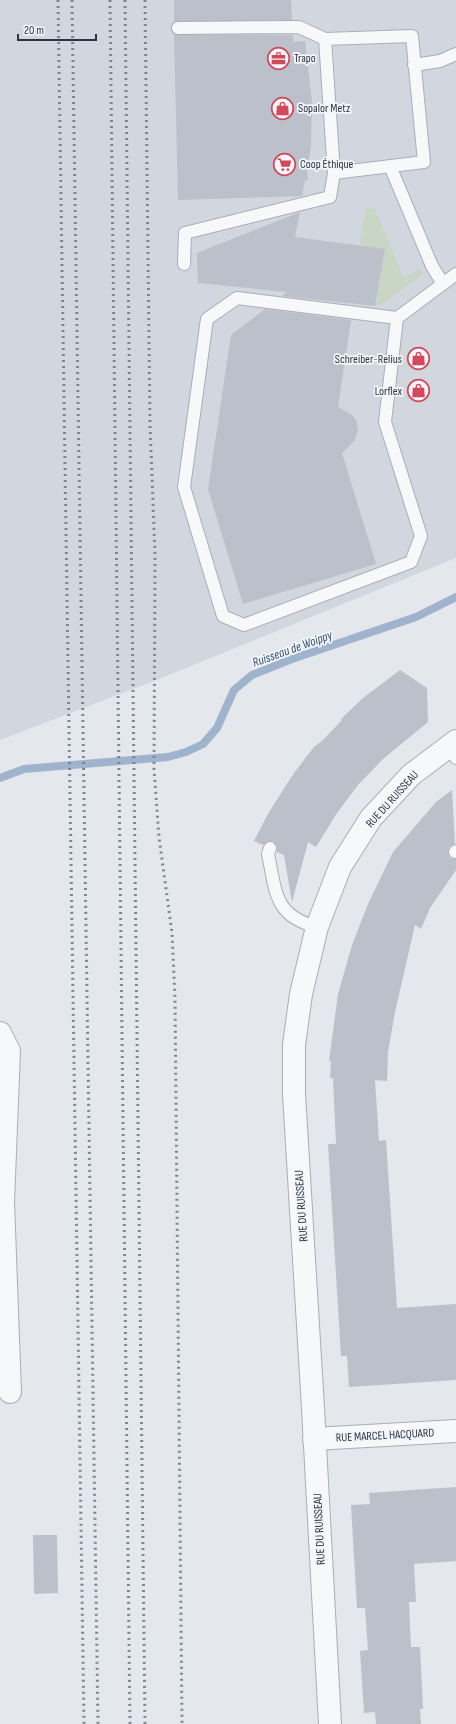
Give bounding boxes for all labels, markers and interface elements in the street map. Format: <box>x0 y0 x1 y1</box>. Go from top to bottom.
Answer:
scale bar <box>18 16 96 42</box>
text: 20 m <box>24 23 44 38</box>
office icon: Trapo <box>265 45 291 71</box>
place label: Trapo <box>294 51 316 66</box>
shop icon: Sopalor Metz <box>269 95 295 121</box>
place label: Sopalor Metz <box>298 101 351 116</box>
supermarket icon: Coop Éthique <box>271 151 297 177</box>
place label: Coop Éthique <box>300 157 354 172</box>
shop icon: Schreiber-Relius <box>405 346 431 372</box>
place label: Schreiber-Relius <box>335 352 402 367</box>
shop icon: Lorflex <box>405 378 431 404</box>
place label: Lorflex <box>375 384 402 399</box>
water label: Ruisseau de Woippy <box>250 627 335 671</box>
street label: RUE DU RUISSEAU <box>363 768 422 831</box>
street label: RUE DU RUISSEAU <box>292 1170 311 1242</box>
street label: RUE MARCEL HACQUARD <box>336 1425 435 1446</box>
street label: RUE DU RUISSEAU <box>310 1493 329 1565</box>

